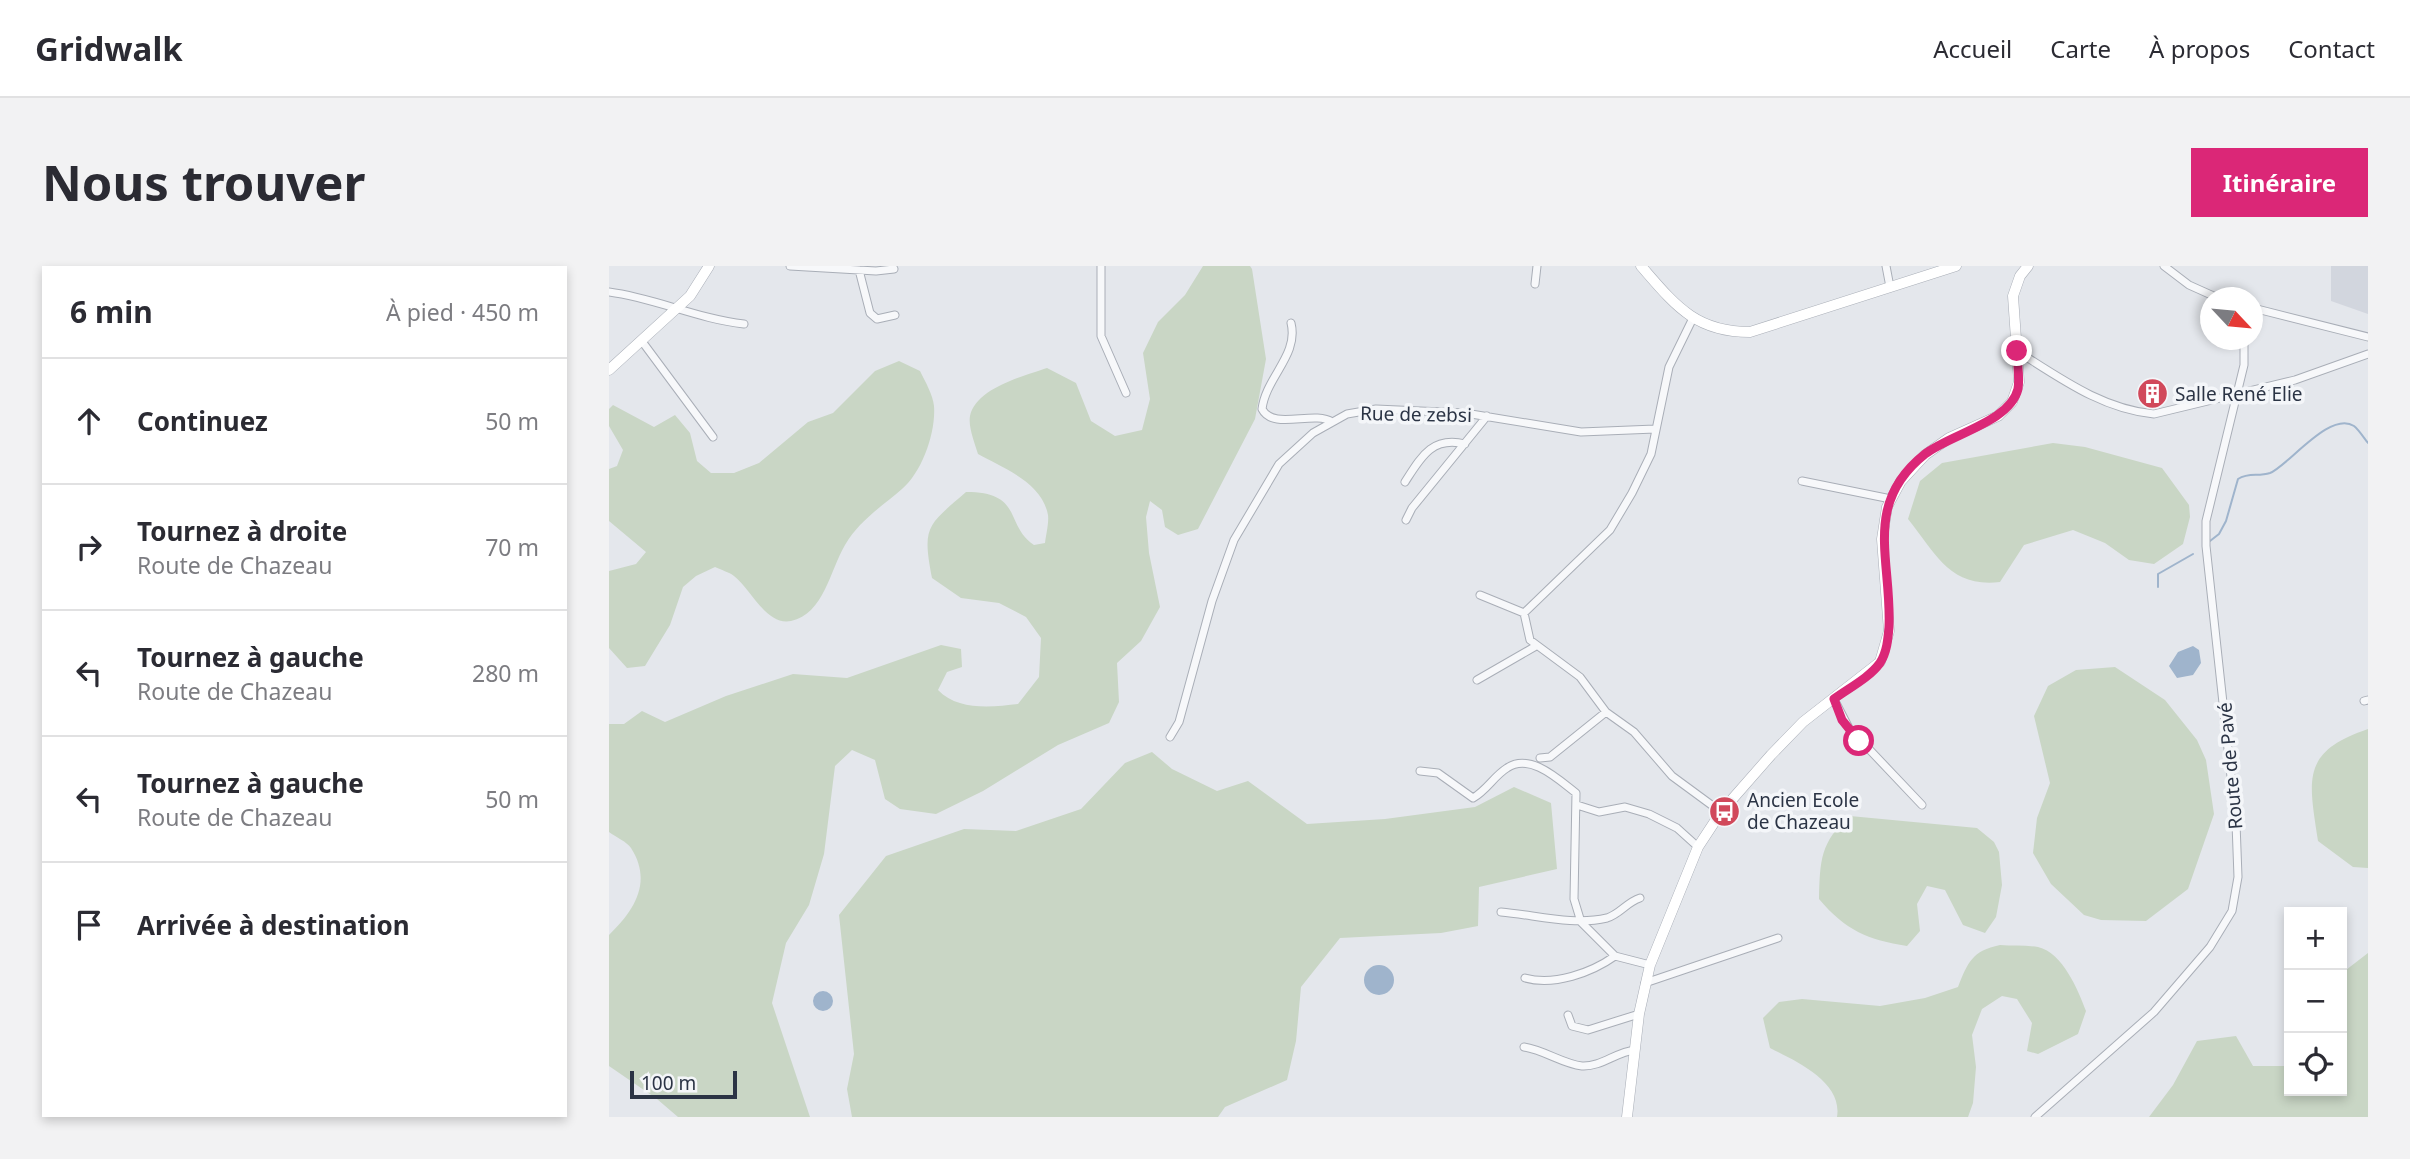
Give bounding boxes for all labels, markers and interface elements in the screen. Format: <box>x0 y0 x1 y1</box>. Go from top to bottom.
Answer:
text: Gridwalk <box>35 26 183 71</box>
text: Accueil <box>1933 32 2012 65</box>
text: Carte <box>2050 32 2111 65</box>
text: À propos <box>2149 32 2250 65</box>
text: Contact <box>2288 32 2375 65</box>
button: Itinéraire <box>2191 148 2368 217</box>
text: Nous trouver <box>42 149 365 215</box>
north arrow <box>2200 287 2263 350</box>
text: 6 min <box>70 291 153 332</box>
text: À pied · 450 m <box>386 296 539 328</box>
route end <box>2001 335 2032 366</box>
building icon: Salle René Elie <box>2135 377 2169 411</box>
place label: Salle René Elie <box>2175 381 2303 407</box>
street label: Rue de zebsi <box>1360 400 1472 428</box>
icon: ahead <box>70 402 108 440</box>
text: Continuez <box>137 403 268 439</box>
text: 50 m <box>485 405 539 437</box>
text: Tournez à droite <box>137 513 347 549</box>
icon: right <box>70 528 108 566</box>
text: 70 m <box>485 531 539 563</box>
text: Route de Chazeau <box>137 549 332 581</box>
text: Tournez à gauche <box>137 639 364 675</box>
icon: left <box>70 654 108 692</box>
text: 280 m <box>472 657 539 689</box>
text: Route de Chazeau <box>137 675 332 707</box>
street label: Route de Pavé <box>2211 701 2249 831</box>
route start <box>1843 725 1874 756</box>
text: Tournez à gauche <box>137 765 364 801</box>
icon: left <box>70 780 108 818</box>
text: 50 m <box>485 783 539 815</box>
place label: Ancien Ecole de Chazeau <box>1747 787 1859 835</box>
bus stop icon: Ancien Ecole de Chazeau <box>1707 794 1741 828</box>
text: Route de Chazeau <box>137 801 332 833</box>
icon: arrive <box>70 906 108 944</box>
text: Arrivée à destination <box>137 907 410 943</box>
map controls <box>2284 907 2347 1096</box>
button: + <box>2284 907 2347 970</box>
button: − <box>2284 970 2347 1033</box>
button: locate <box>2284 1033 2347 1096</box>
scale bar <box>630 1068 737 1100</box>
text: 100 m <box>641 1070 696 1096</box>

